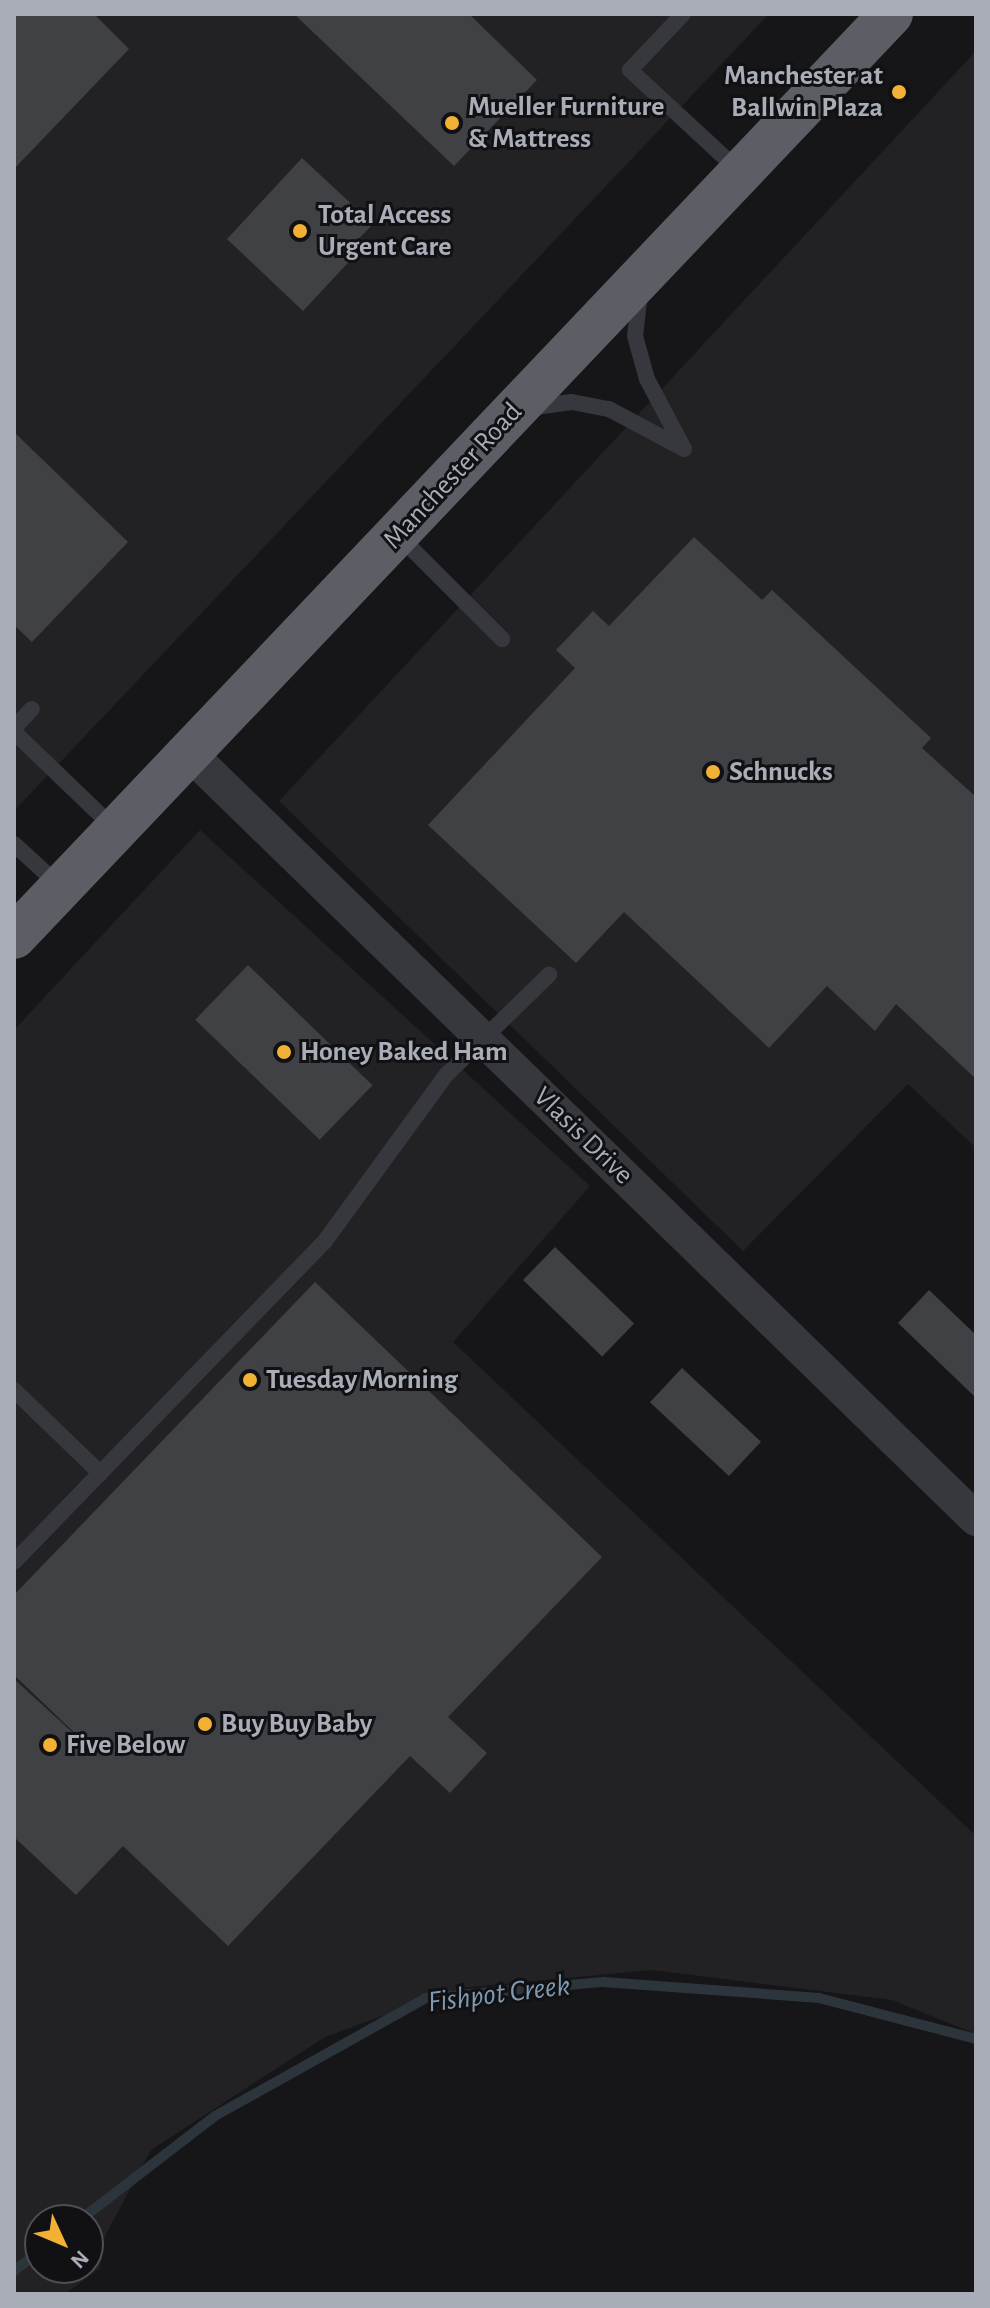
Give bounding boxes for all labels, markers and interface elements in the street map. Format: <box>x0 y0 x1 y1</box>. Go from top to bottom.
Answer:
place label: Manchester at Ballwin Plaza <box>724 59 883 125</box>
marker: Manchester at Ballwin Plaza <box>890 83 908 101</box>
place label: Mueller Furniture & Mattress <box>468 90 664 156</box>
marker: Mueller Furniture & Mattress <box>443 114 461 132</box>
place label: Total Access Urgent Care <box>318 198 451 264</box>
marker: Total Access Urgent Care <box>289 220 311 242</box>
street label: Manchester Road <box>376 396 530 556</box>
place label: Schnucks <box>729 755 833 789</box>
marker: Schnucks <box>704 763 722 781</box>
place label: Honey Baked Ham <box>300 1035 508 1069</box>
marker: Honey Baked Ham <box>275 1043 293 1061</box>
street label: Vlasis Drive <box>526 1080 640 1192</box>
place label: Tuesday Morning <box>266 1363 458 1397</box>
marker: Tuesday Morning <box>241 1371 259 1389</box>
place label: Buy Buy Baby <box>221 1707 372 1741</box>
marker: Buy Buy Baby <box>196 1715 214 1733</box>
place label: Five Below <box>66 1728 185 1762</box>
marker: Five Below <box>41 1736 59 1754</box>
water label: Fishpot Creek <box>426 1967 572 2021</box>
north arrow <box>24 2204 104 2284</box>
text: N <box>67 2246 93 2272</box>

